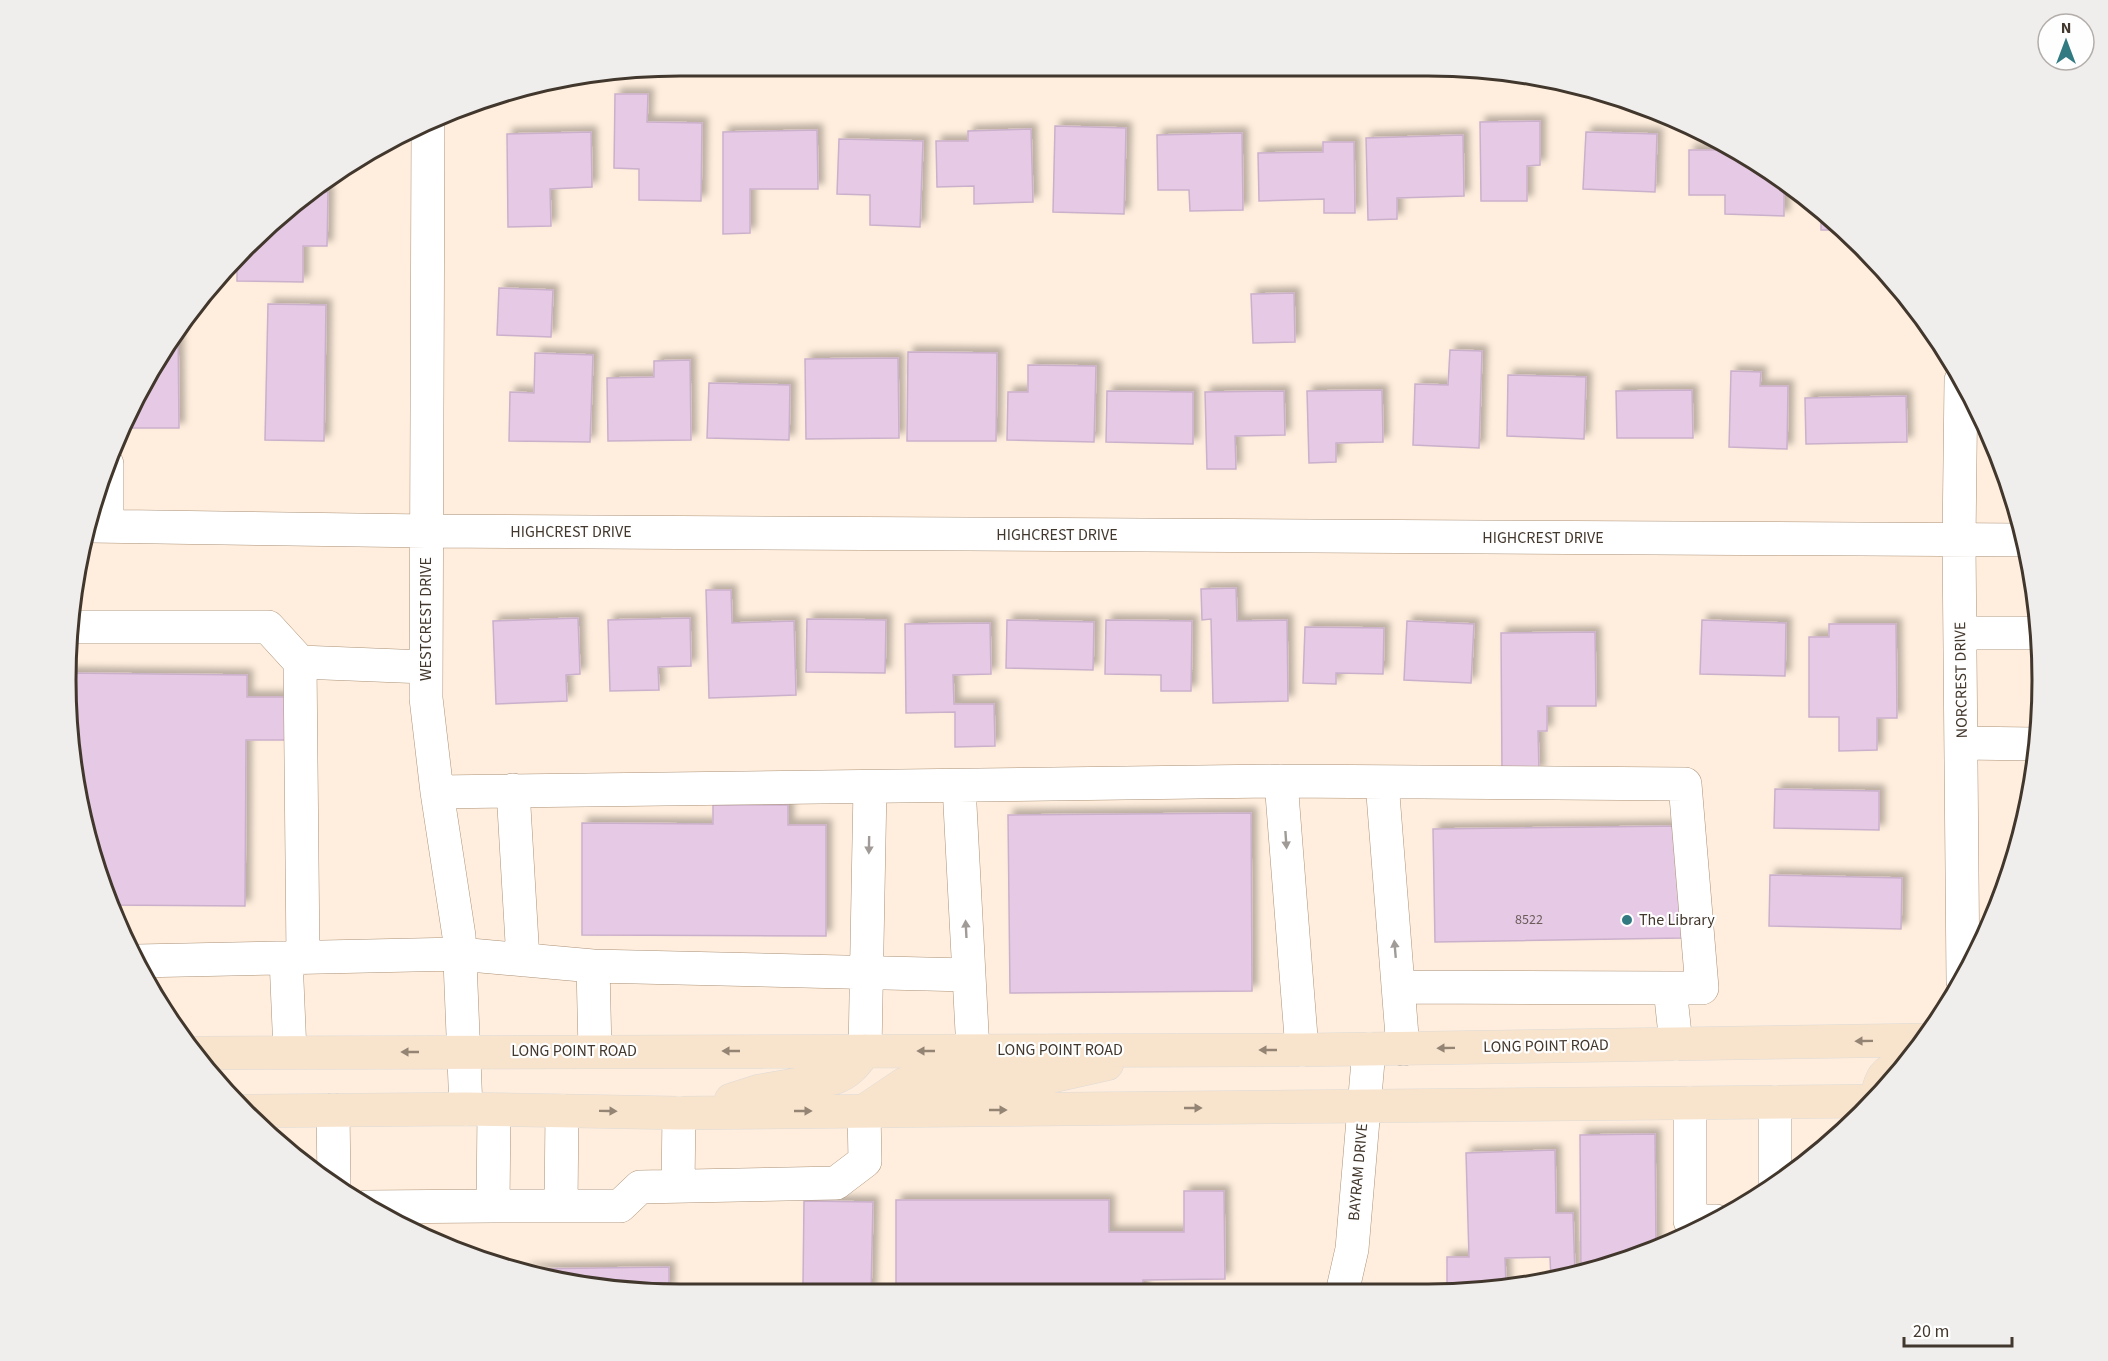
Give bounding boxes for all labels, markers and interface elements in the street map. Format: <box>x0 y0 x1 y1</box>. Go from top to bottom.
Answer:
north arrow <box>2036 12 2096 72</box>
text: N <box>2061 17 2071 39</box>
street label: HIGHCREST DRIVE <box>510 521 632 543</box>
street label: HIGHCREST DRIVE <box>996 524 1118 546</box>
street label: HIGHCREST DRIVE <box>1482 527 1604 549</box>
street label: WESTCREST DRIVE <box>415 557 437 681</box>
street label: NORCREST DRIVE <box>1949 622 1973 738</box>
one-way arrow <box>1281 830 1291 849</box>
one-way arrow <box>864 836 874 855</box>
place label: The Library <box>1639 909 1715 931</box>
house number: 8522 <box>1515 910 1543 930</box>
marker: The Library <box>1620 913 1634 927</box>
one-way arrow <box>962 920 971 939</box>
one-way arrow <box>1390 939 1400 958</box>
street label: LONG POINT ROAD <box>1483 1034 1609 1058</box>
one-way arrow <box>1854 1036 1873 1046</box>
street label: LONG POINT ROAD <box>997 1039 1123 1061</box>
street label: LONG POINT ROAD <box>511 1040 637 1062</box>
one-way arrow <box>1437 1043 1456 1053</box>
one-way arrow <box>1259 1045 1278 1055</box>
one-way arrow <box>722 1046 741 1056</box>
one-way arrow <box>917 1046 936 1056</box>
one-way arrow <box>401 1047 420 1057</box>
one-way arrow <box>1184 1103 1203 1113</box>
one-way arrow <box>989 1105 1008 1115</box>
one-way arrow <box>794 1106 813 1116</box>
one-way arrow <box>599 1107 618 1116</box>
street label: BAYRAM DRIVE <box>1343 1122 1373 1222</box>
scale bar <box>1904 1310 2012 1348</box>
text: 20 m <box>1913 1319 1949 1344</box>

